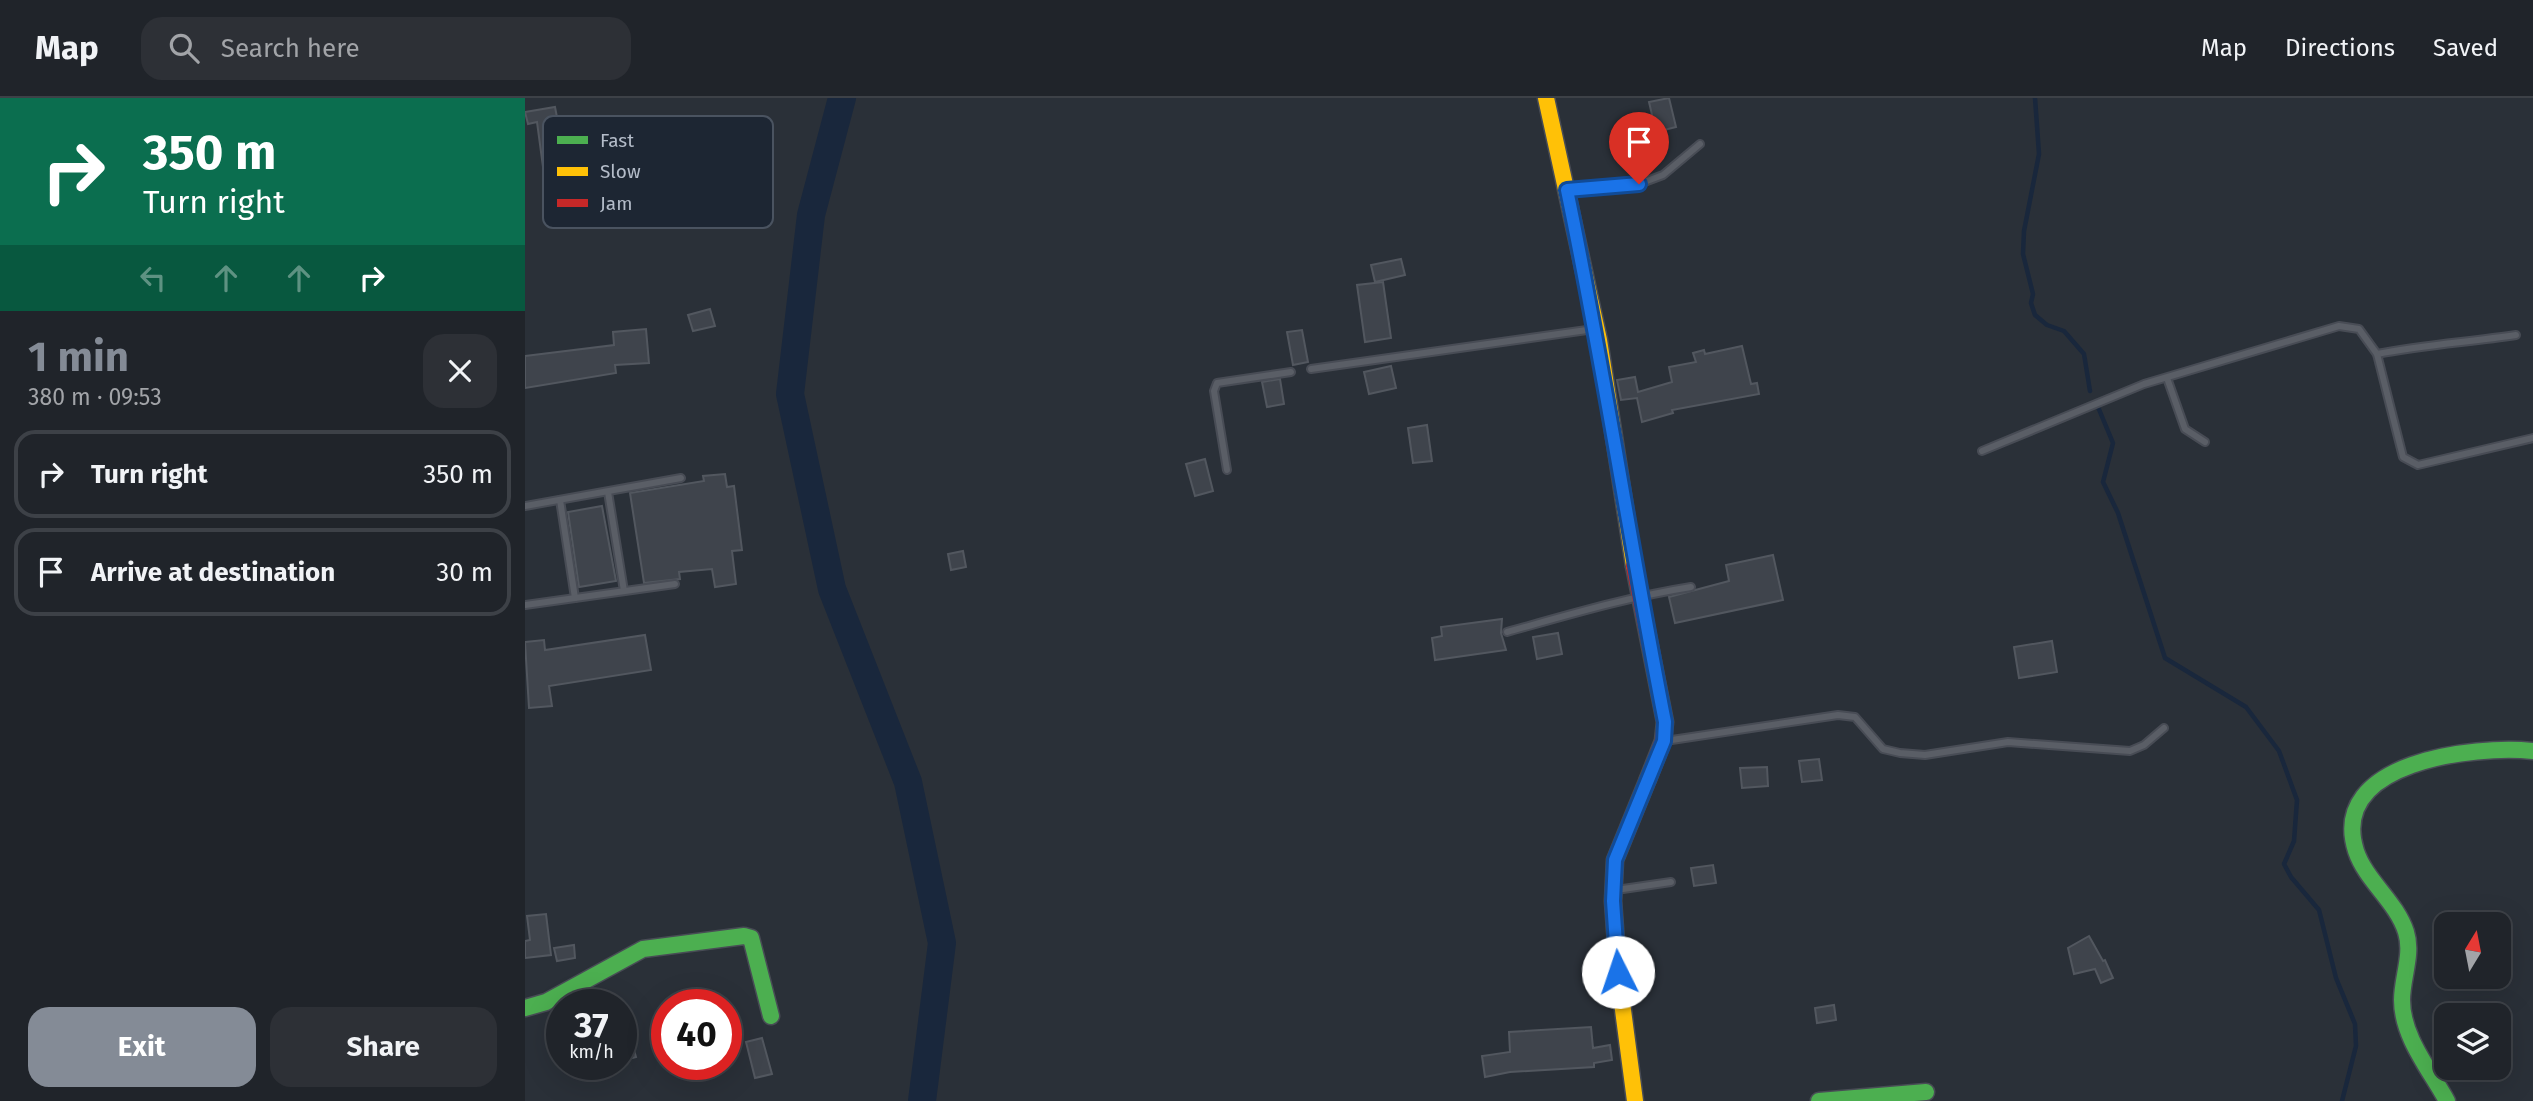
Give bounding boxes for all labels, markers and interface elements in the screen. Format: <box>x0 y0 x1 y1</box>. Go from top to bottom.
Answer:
search box <box>141 17 631 80</box>
text: Map <box>35 28 99 68</box>
icon: search <box>165 29 203 67</box>
text: Search here <box>221 33 360 64</box>
text: Map <box>2201 34 2247 62</box>
text: Directions <box>2285 34 2395 62</box>
text: Saved <box>2433 34 2498 62</box>
pin <box>1609 112 1669 184</box>
legend <box>543 116 773 228</box>
text: 350 m <box>143 123 276 182</box>
icon: arrive <box>1620 123 1658 161</box>
icon: right <box>28 126 119 217</box>
text: Fast <box>600 129 634 152</box>
text: Slow <box>600 160 641 183</box>
text: Turn right <box>143 183 285 221</box>
text: Jam <box>600 192 632 215</box>
icon: left <box>134 259 172 297</box>
icon: ahead <box>207 259 245 297</box>
icon: ahead <box>280 259 318 297</box>
icon: right <box>353 259 391 297</box>
text: 1 min <box>28 332 129 382</box>
button: close <box>423 334 497 408</box>
text: 380 m · 09:53 <box>28 383 162 411</box>
icon: right <box>32 455 70 493</box>
text: Turn right <box>91 459 208 490</box>
text: 350 m <box>423 459 493 490</box>
icon: arrive <box>32 553 70 591</box>
text: Arrive at destination <box>91 557 335 588</box>
text: 30 m <box>436 557 493 588</box>
north arrow <box>2434 912 2511 989</box>
map controls <box>2434 912 2511 1080</box>
position arrow <box>1581 935 1655 1009</box>
speed limit sign: 40 <box>651 989 742 1080</box>
button: layers <box>2434 1003 2511 1080</box>
text: 37 <box>574 1004 609 1046</box>
button: Exit <box>28 1007 256 1087</box>
button: Share <box>270 1007 497 1087</box>
text: km/h <box>569 1041 614 1063</box>

